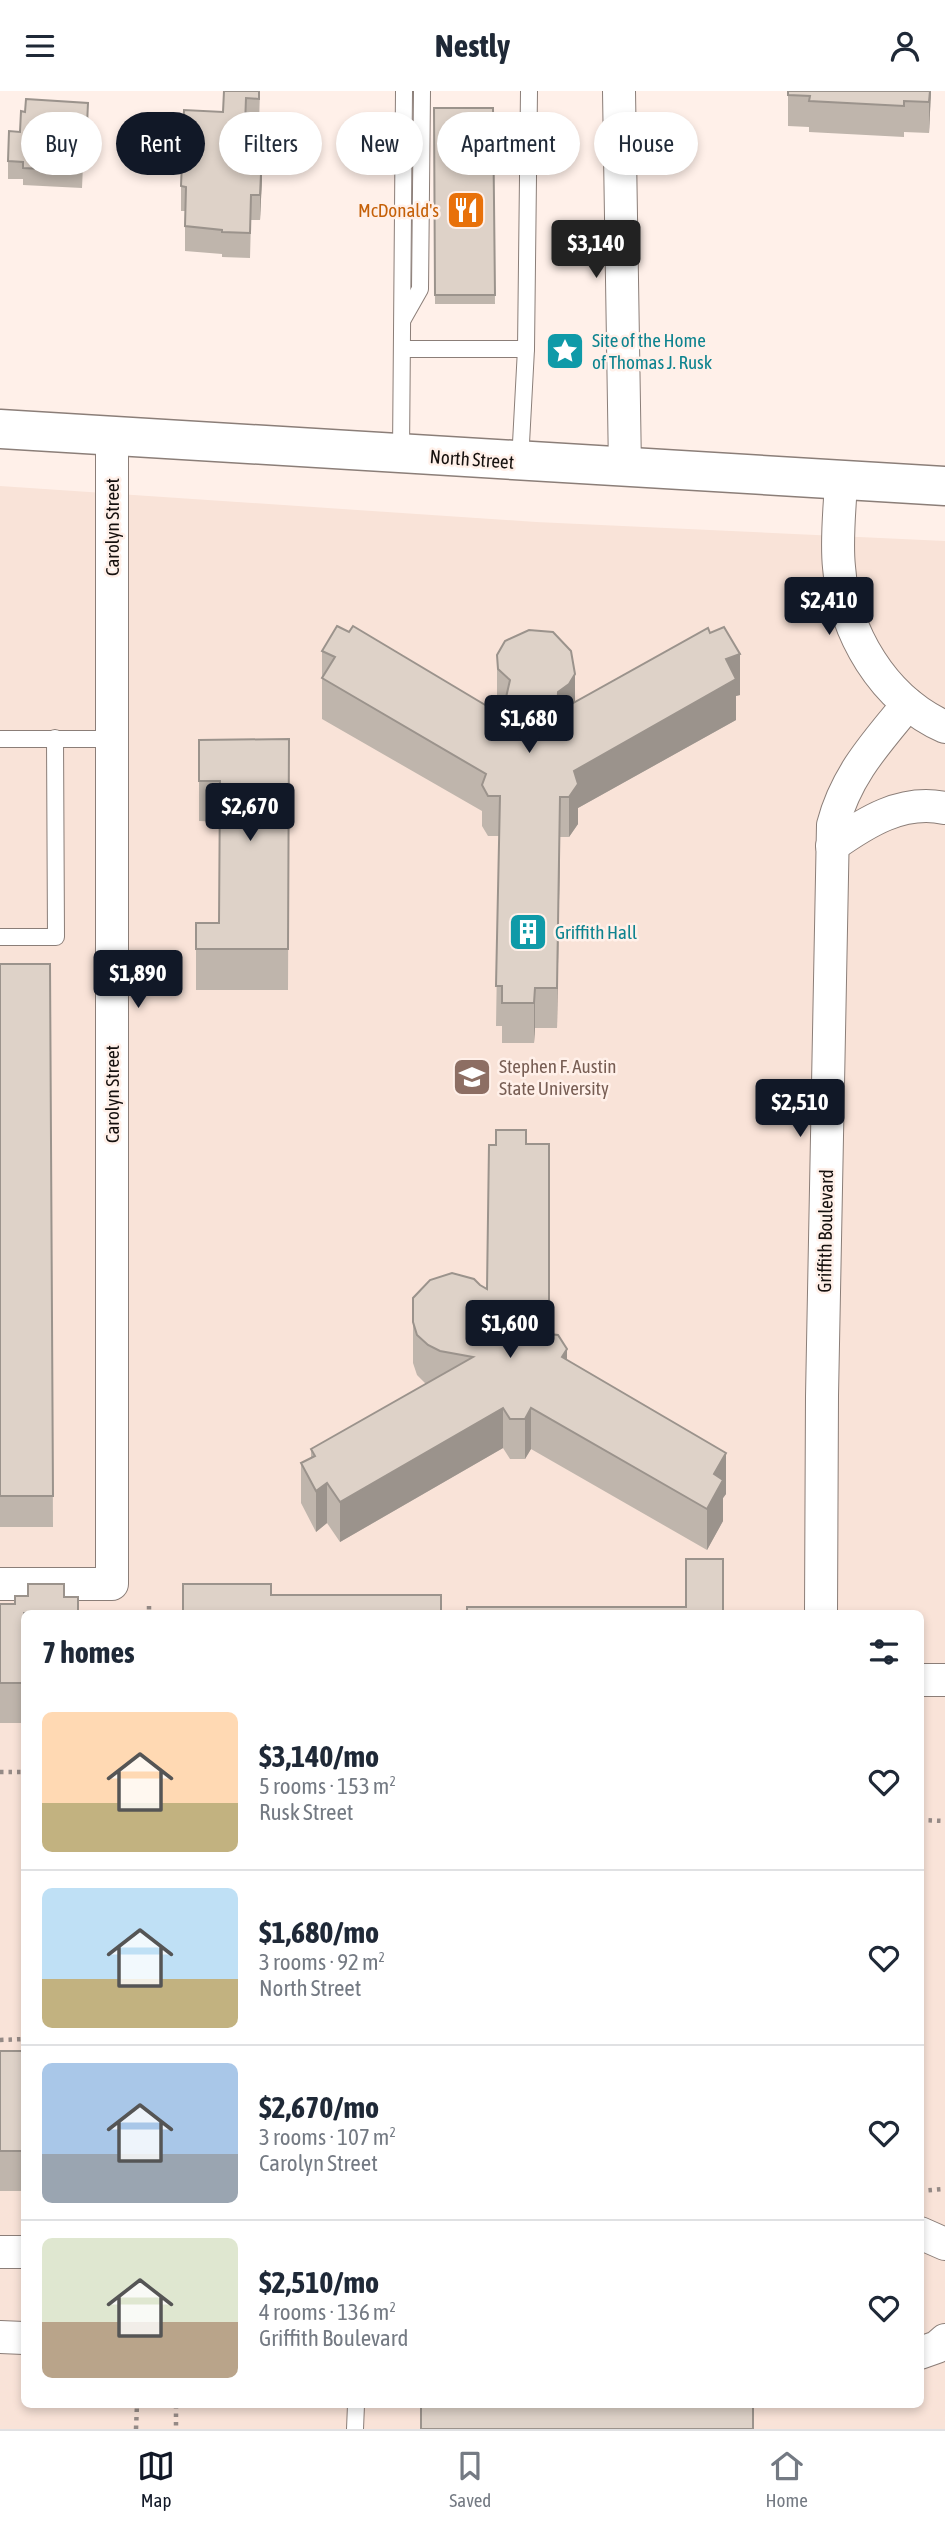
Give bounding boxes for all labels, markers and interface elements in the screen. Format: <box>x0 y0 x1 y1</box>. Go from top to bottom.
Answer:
icon: menu <box>21 27 59 65</box>
text: Nestly <box>435 27 510 64</box>
icon: person <box>886 27 924 65</box>
chip: Buy <box>21 112 102 175</box>
chip: Rent <box>116 112 205 175</box>
chip: Filters <box>219 112 322 175</box>
chip: New <box>336 112 423 175</box>
chip: Apartment <box>437 112 580 175</box>
chip: House <box>594 112 698 175</box>
restaurant icon: McDonald's <box>445 189 487 231</box>
place label: McDonald's <box>358 199 439 221</box>
pin: $3,140 <box>539 221 653 280</box>
text: $3,140 <box>568 230 625 256</box>
place label: Site of the Home of Thomas J. Rusk <box>592 329 713 373</box>
place icon: Site of the Home of Thomas J. Rusk <box>544 330 586 372</box>
street label: North Street <box>429 445 515 473</box>
street label: Carolyn Street <box>101 478 123 576</box>
pin: $2,410 <box>772 577 886 637</box>
text: $2,410 <box>801 587 858 613</box>
pin: $1,680 <box>472 695 586 755</box>
text: $1,680 <box>501 705 558 731</box>
pin: $2,670 <box>193 783 307 843</box>
text: $2,670 <box>222 793 279 819</box>
building icon: Griffith Hall <box>507 911 549 953</box>
place label: Griffith Hall <box>555 921 637 943</box>
pin: $1,890 <box>81 951 195 1010</box>
text: $1,890 <box>110 960 167 986</box>
street label: Carolyn Street <box>101 1045 123 1143</box>
place label: Stephen F. Austin State University <box>499 1055 617 1099</box>
school or university icon: Stephen F. Austin State University <box>451 1056 493 1098</box>
pin: $2,510 <box>743 1079 857 1139</box>
text: $2,510 <box>772 1089 829 1115</box>
street label: Griffith Boulevard <box>813 1169 837 1293</box>
pin: $1,600 <box>453 1301 567 1360</box>
text: $1,600 <box>482 1310 539 1336</box>
icon: filters <box>865 1633 903 1671</box>
text: 7 homes <box>42 1635 135 1669</box>
text: $3,140/mo <box>259 1739 379 1773</box>
icon: home <box>98 1740 182 1824</box>
icon: heart <box>865 1763 903 1801</box>
text: 5 rooms · 153 m² <box>259 1773 396 1799</box>
text: Rusk Street <box>259 1799 353 1825</box>
text: $1,680/mo <box>259 1915 379 1949</box>
icon: home <box>98 1916 182 2000</box>
icon: heart <box>865 1939 903 1977</box>
text: 3 rooms · 92 m² <box>259 1949 385 1975</box>
text: North Street <box>259 1975 361 2001</box>
text: $2,670/mo <box>259 2090 379 2124</box>
icon: home <box>98 2091 182 2175</box>
icon: heart <box>865 2114 903 2152</box>
text: 3 rooms · 107 m² <box>259 2124 396 2150</box>
text: Carolyn Street <box>259 2150 378 2176</box>
text: $2,510/mo <box>259 2265 379 2299</box>
icon: home <box>98 2266 182 2350</box>
icon: heart <box>865 2289 903 2327</box>
text: 4 rooms · 136 m² <box>259 2299 396 2325</box>
text: Griffith Boulevard <box>259 2325 408 2351</box>
tab: Map <box>137 2447 175 2511</box>
tab: Saved <box>449 2447 491 2511</box>
tab: Home <box>766 2447 808 2511</box>

